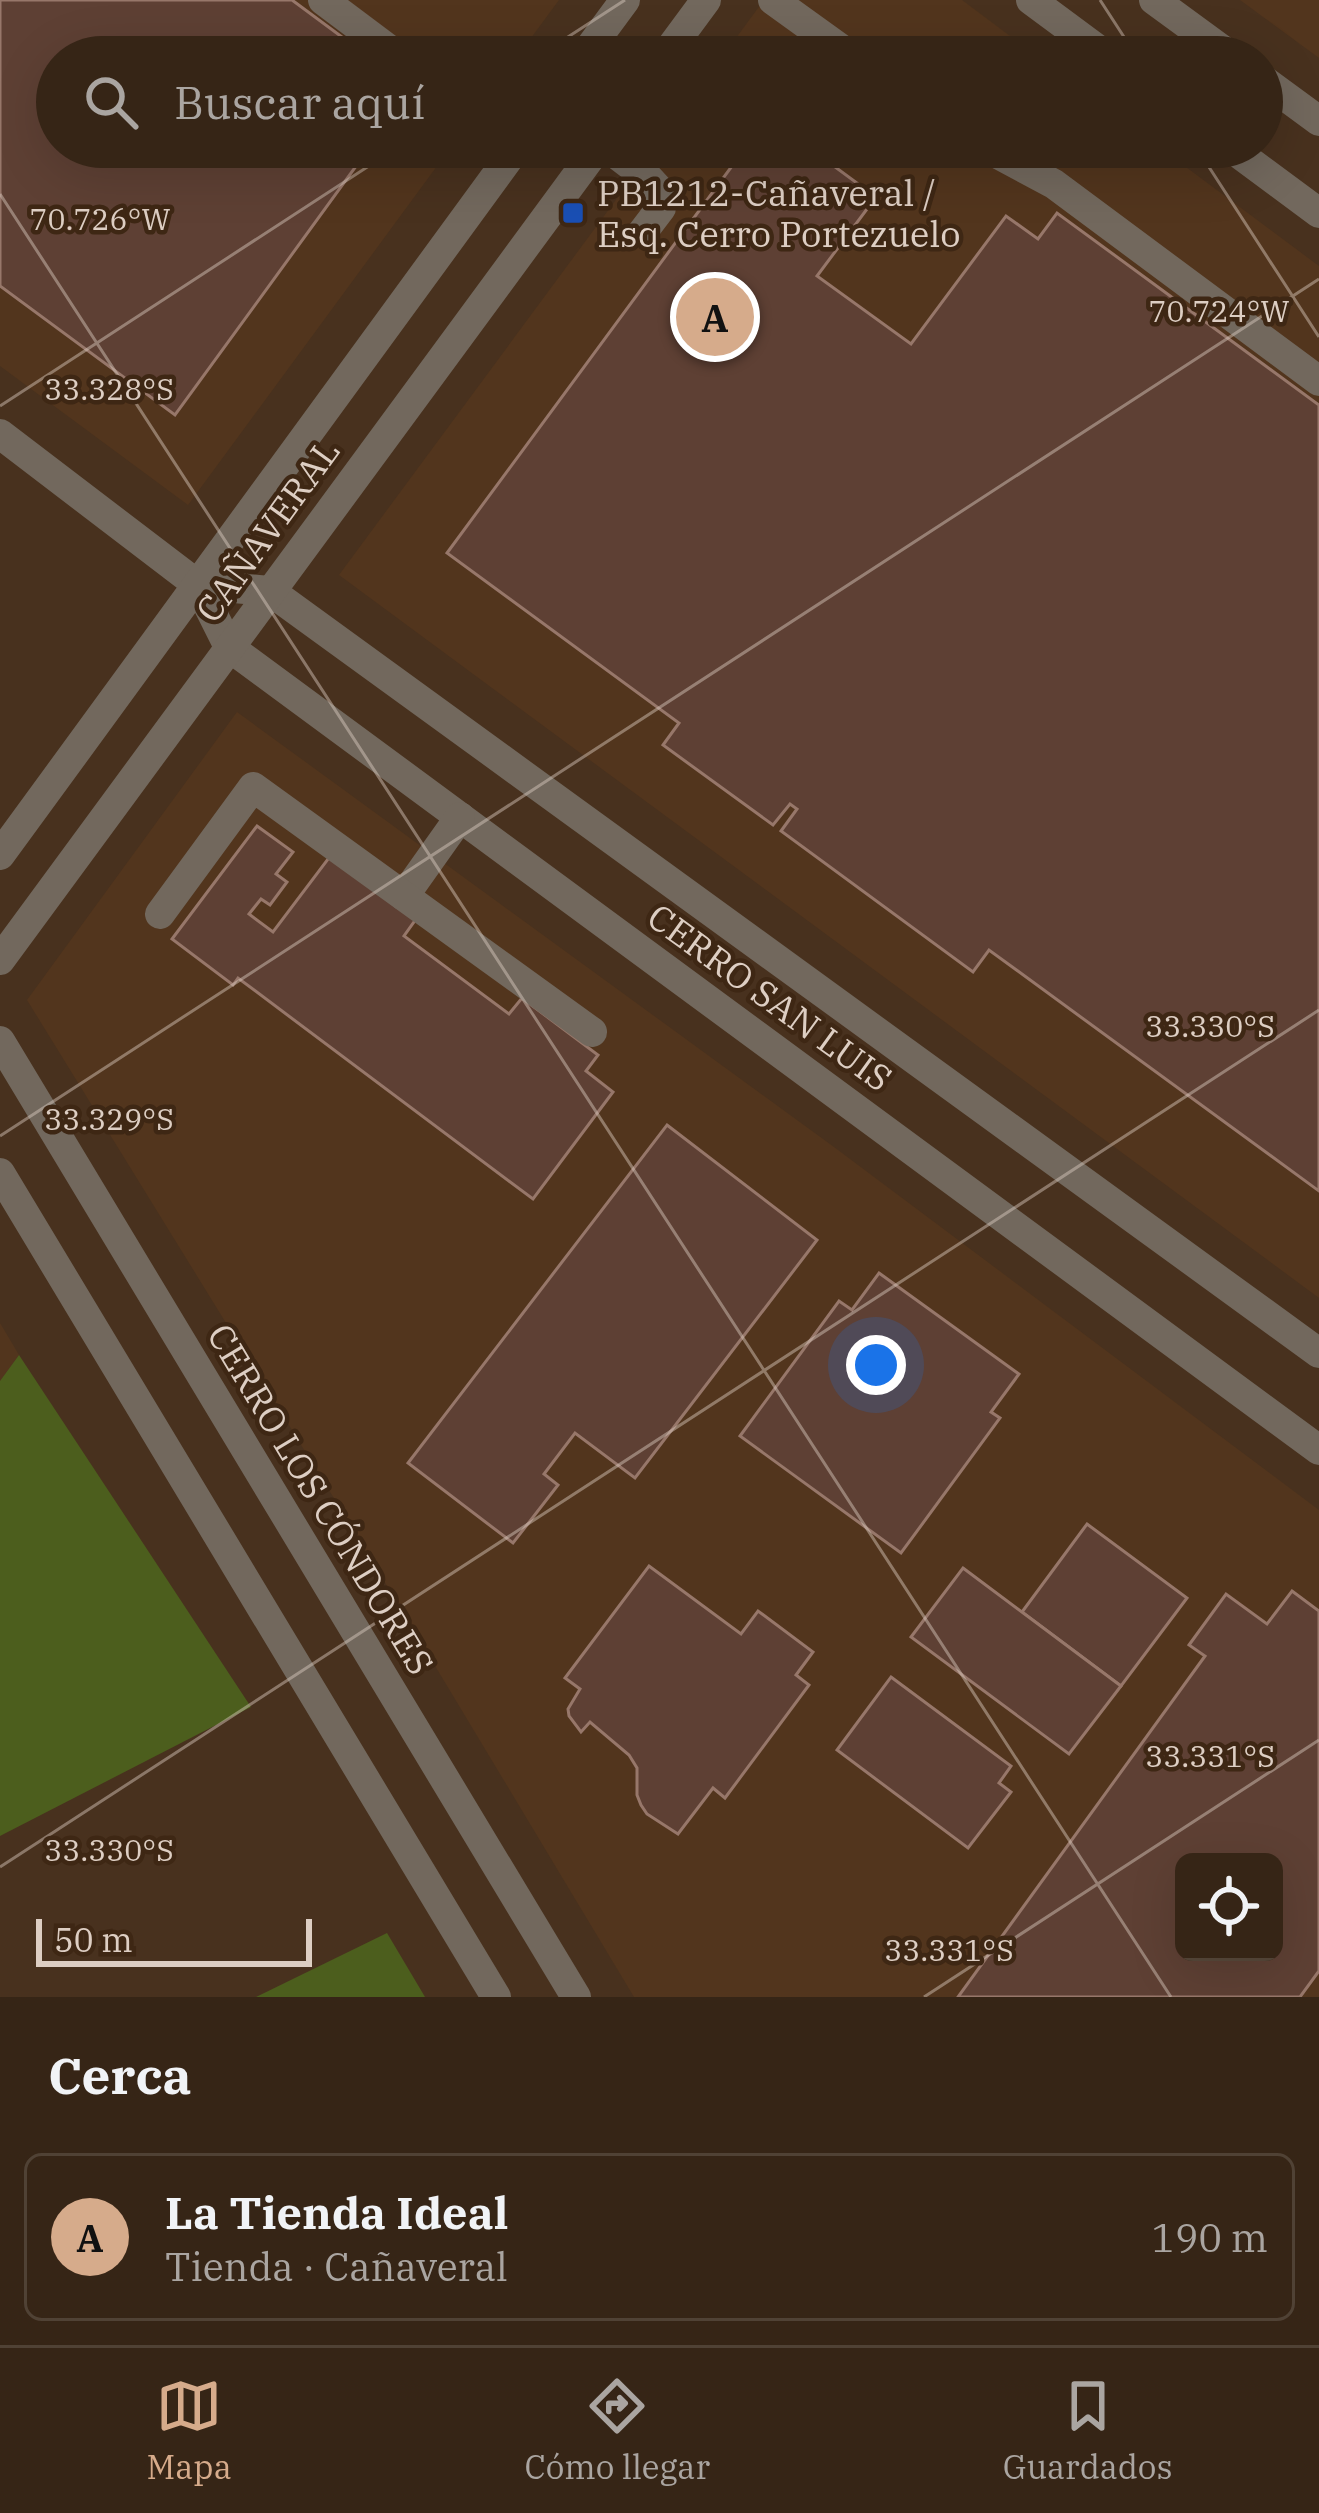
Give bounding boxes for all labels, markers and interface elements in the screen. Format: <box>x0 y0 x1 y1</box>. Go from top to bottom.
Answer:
search box <box>36 36 1283 168</box>
icon: search <box>78 69 144 135</box>
text: Buscar aquí <box>174 73 425 131</box>
place label: PB1212-Cañaveral / Esq. Cerro Portezuelo <box>597 169 961 257</box>
text: 70.726°W <box>29 199 171 238</box>
marker: PB1212-Cañaveral / Esq. Cerro Portezuelo <box>560 200 586 226</box>
pin: A <box>676 272 754 362</box>
text: 70.724°W <box>1148 291 1290 330</box>
text: 33.328°S <box>44 369 174 408</box>
street label: CAÑAVERAL <box>185 429 349 631</box>
street label: CERRO SAN LUIS <box>639 893 901 1101</box>
text: 33.330°S <box>1145 1006 1275 1045</box>
text: 33.329°S <box>44 1099 174 1138</box>
street label: CERRO LOS CÓNDORES <box>197 1315 445 1683</box>
your location <box>846 1335 906 1395</box>
text: 33.331°S <box>1145 1736 1275 1775</box>
text: 33.330°S <box>44 1830 174 1869</box>
map controls <box>1175 1853 1283 1961</box>
button: locate <box>1175 1853 1283 1961</box>
scale bar <box>36 1913 312 1966</box>
text: 50 m <box>54 1918 133 1961</box>
text: 33.331°S <box>884 1930 1014 1969</box>
text: Cerca <box>48 2042 192 2108</box>
text: La Tienda Ideal <box>165 2183 508 2241</box>
text: A <box>76 2212 104 2263</box>
text: 190 m <box>1152 2212 1268 2263</box>
text: Tienda · Cañaveral <box>165 2241 508 2292</box>
tab: Mapa <box>146 2373 232 2488</box>
tab: Cómo llegar <box>525 2373 710 2488</box>
tab: Guardados <box>1003 2373 1173 2488</box>

